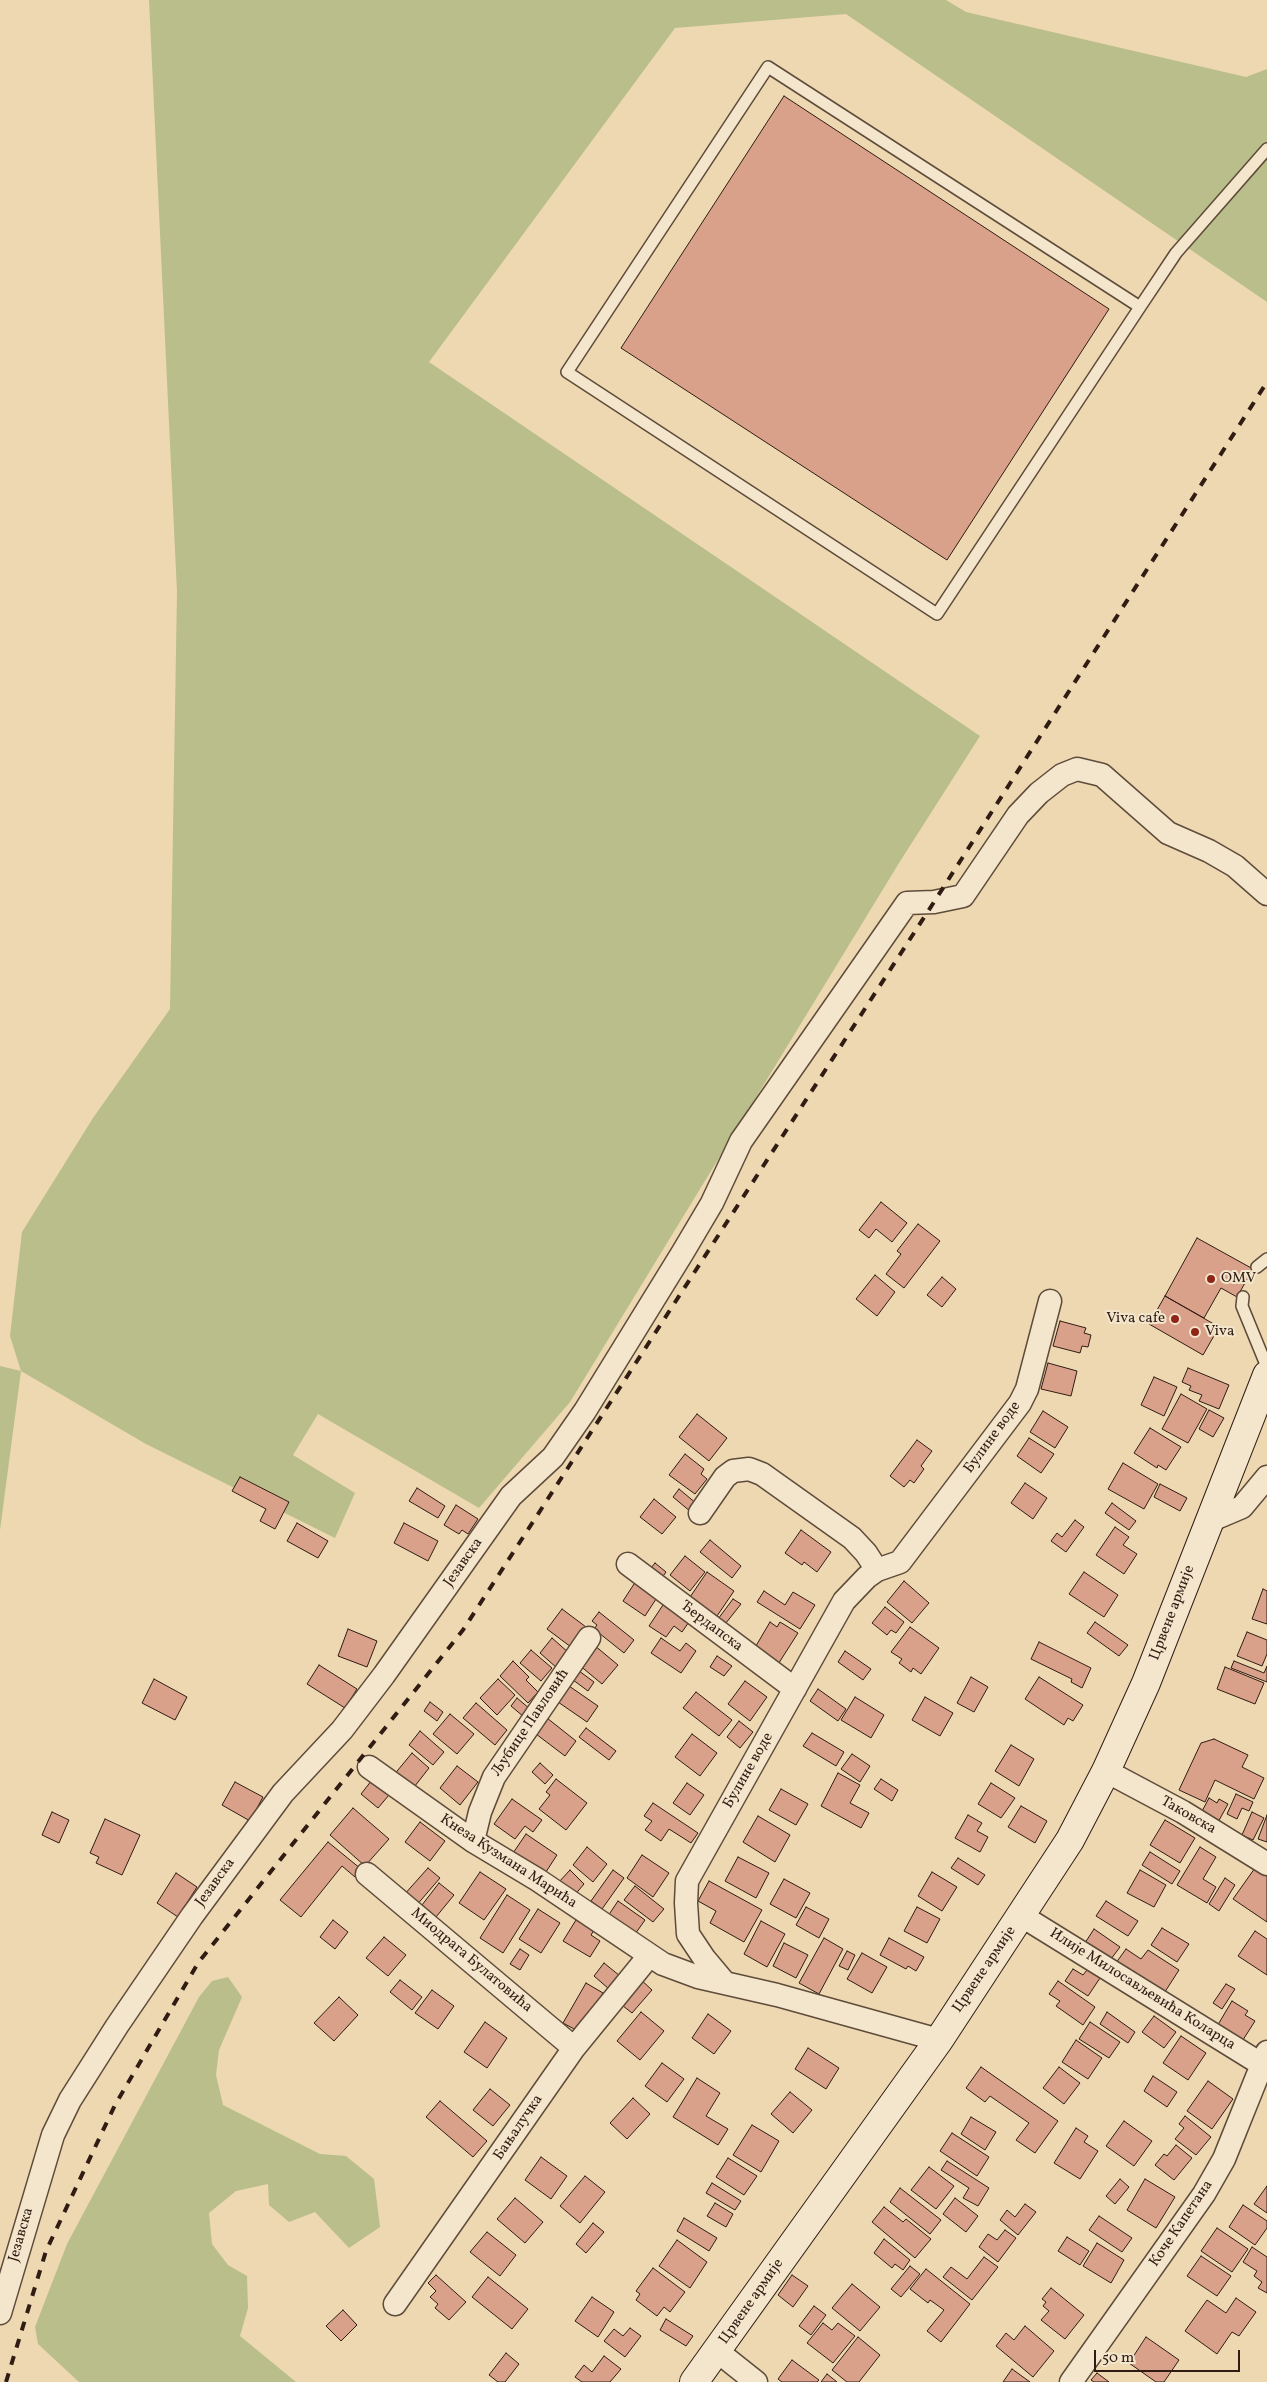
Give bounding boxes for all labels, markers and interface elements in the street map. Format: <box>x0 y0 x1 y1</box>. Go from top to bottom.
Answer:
place label: OMV <box>1221 1270 1256 1288</box>
marker: OMV <box>1205 1273 1217 1285</box>
place label: Viva cafe <box>1106 1310 1165 1328</box>
marker: Viva cafe <box>1169 1313 1181 1325</box>
place label: Viva <box>1205 1323 1234 1341</box>
marker: Viva <box>1189 1326 1201 1338</box>
street label: Булине воде <box>961 1398 1025 1478</box>
street label: Језавска <box>441 1535 487 1591</box>
street label: Црвене армије <box>1147 1563 1199 1663</box>
street label: Ђердапска <box>676 1598 746 1656</box>
street label: Љубице Павловић <box>488 1666 574 1780</box>
street label: Булине воде <box>720 1730 778 1812</box>
street label: Таковска <box>1157 1793 1219 1839</box>
street label: Кнеза Кузмана Марића <box>436 1811 580 1913</box>
street label: Језавска <box>192 1855 240 1911</box>
street label: Миодрага Булатовића <box>407 1905 535 2017</box>
street label: Црвене армије <box>949 1923 1021 2017</box>
street label: Илије Милосављевића Коларца <box>1046 1925 1238 2055</box>
street label: Бањалучка <box>490 2092 548 2164</box>
street label: Коче Капетана <box>1146 2177 1218 2271</box>
street label: Језавска <box>6 2206 38 2264</box>
street label: Црвене армије <box>716 2256 788 2348</box>
scale bar <box>1097 2340 1243 2372</box>
text: 50 m <box>1102 2348 1134 2369</box>

